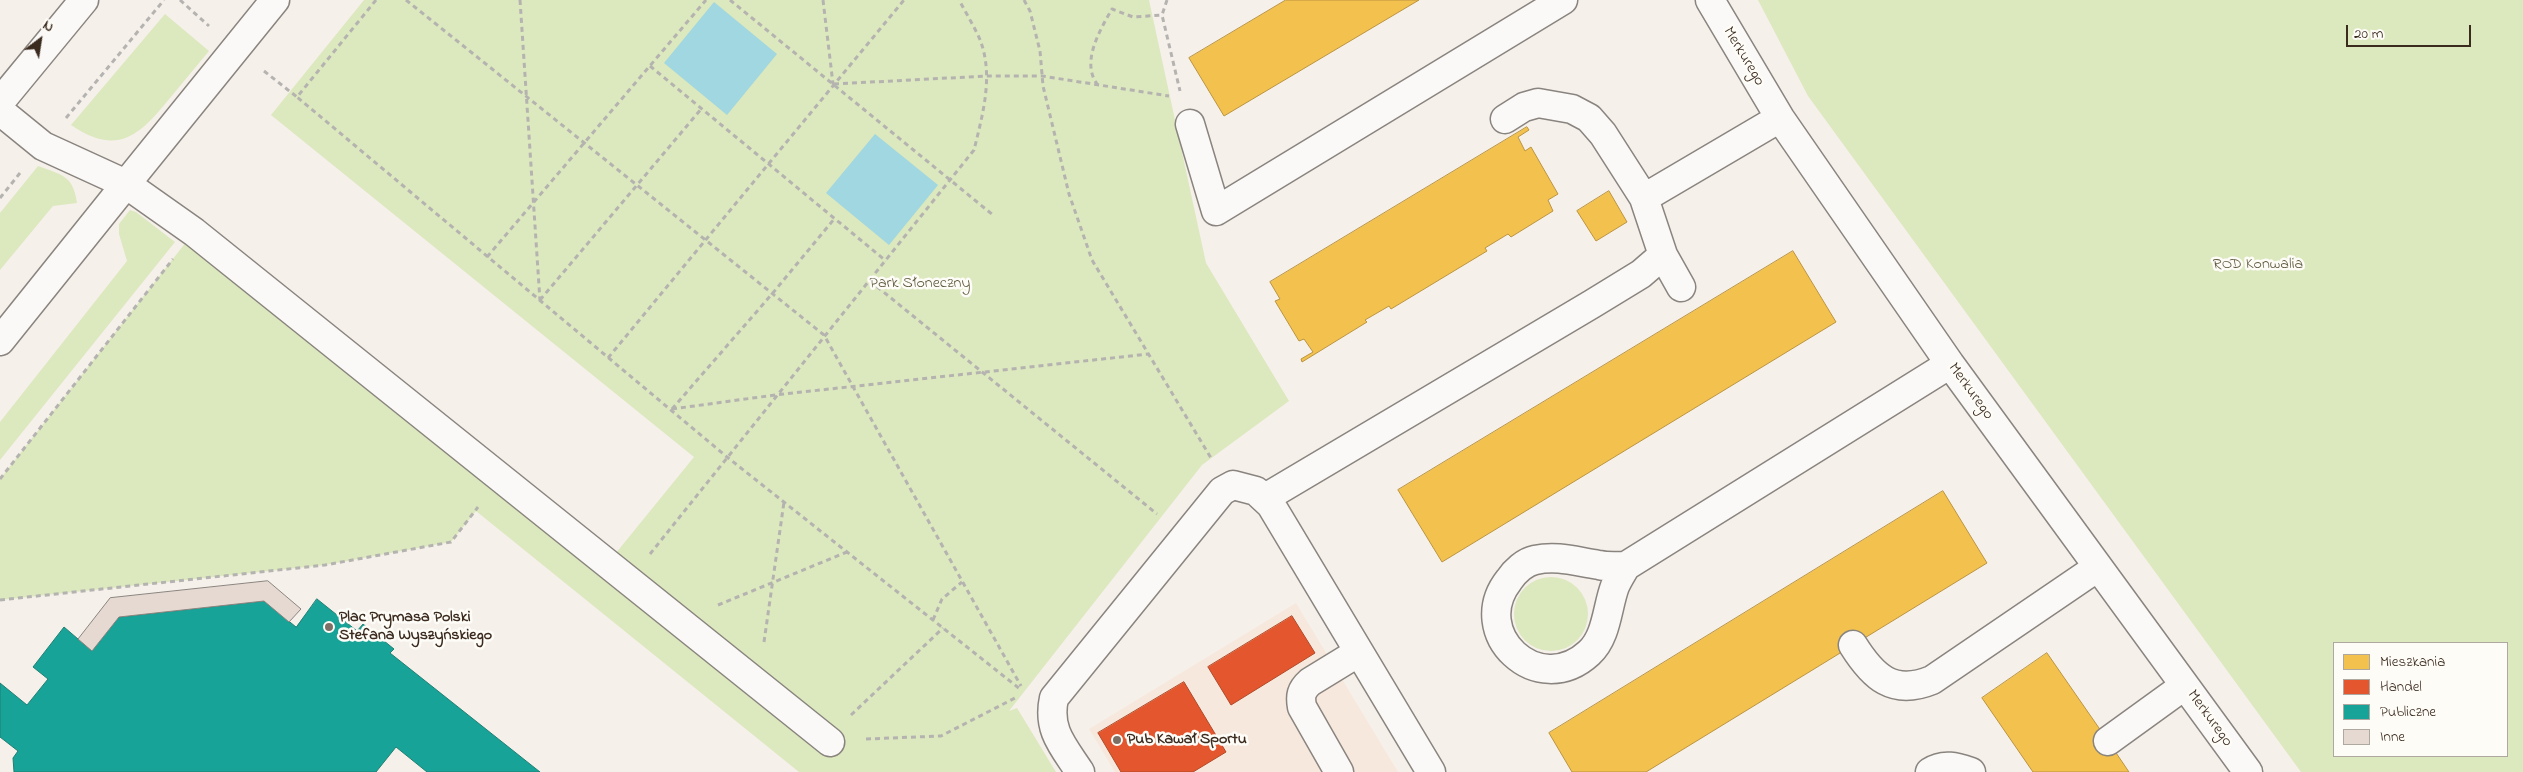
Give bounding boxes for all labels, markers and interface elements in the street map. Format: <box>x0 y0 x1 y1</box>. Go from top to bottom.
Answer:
north arrow <box>15 15 65 65</box>
text: N <box>39 15 57 38</box>
scale bar <box>2348 15 2473 47</box>
text: 20 m <box>2354 23 2383 45</box>
street label: Merkurego <box>1718 24 1768 90</box>
park label: ROD Konwalia <box>2213 255 2303 275</box>
park label: Park Słoneczny <box>870 274 970 294</box>
street label: Merkurego <box>1943 360 1997 424</box>
place label: Plac Prymasa Polski Stefana Wyszyńskiego <box>339 608 492 646</box>
marker: Plac Prymasa Polski Stefana Wyszyńskiego <box>323 621 335 633</box>
legend <box>2333 642 2508 757</box>
text: Mieszkania <box>2380 651 2445 673</box>
text: Handel <box>2380 676 2422 698</box>
street label: Merkurego <box>2182 687 2236 751</box>
text: Publiczne <box>2380 701 2436 723</box>
text: Inne <box>2380 726 2405 748</box>
place label: Pub Kawał Sportu <box>1127 730 1247 750</box>
marker: Pub Kawał Sportu <box>1111 734 1123 746</box>

